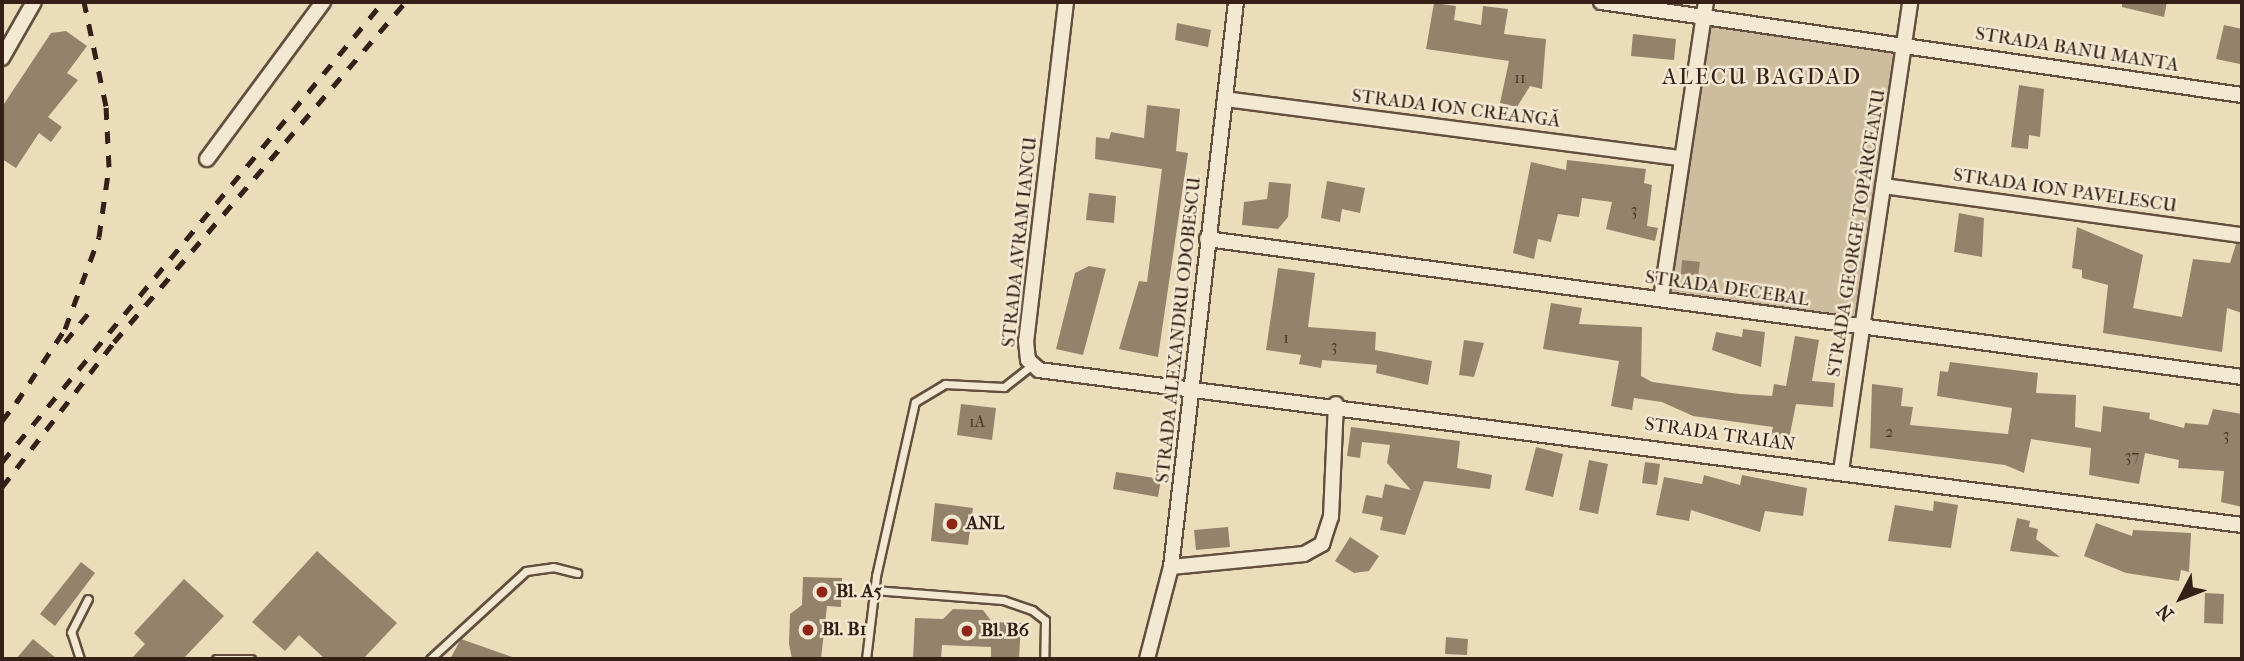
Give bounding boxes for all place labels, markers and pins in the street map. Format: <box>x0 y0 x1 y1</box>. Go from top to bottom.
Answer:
place label: ANL <box>966 513 1004 535</box>
marker: ANL <box>944 516 960 532</box>
place label: Bl. A5 <box>836 581 882 603</box>
marker: Bl. A5 <box>814 584 830 600</box>
place label: Bl. B1 <box>822 619 866 641</box>
place label: Bl. B6 <box>981 620 1029 642</box>
marker: Bl. B1 <box>800 622 816 638</box>
marker: Bl. B6 <box>959 623 975 639</box>

